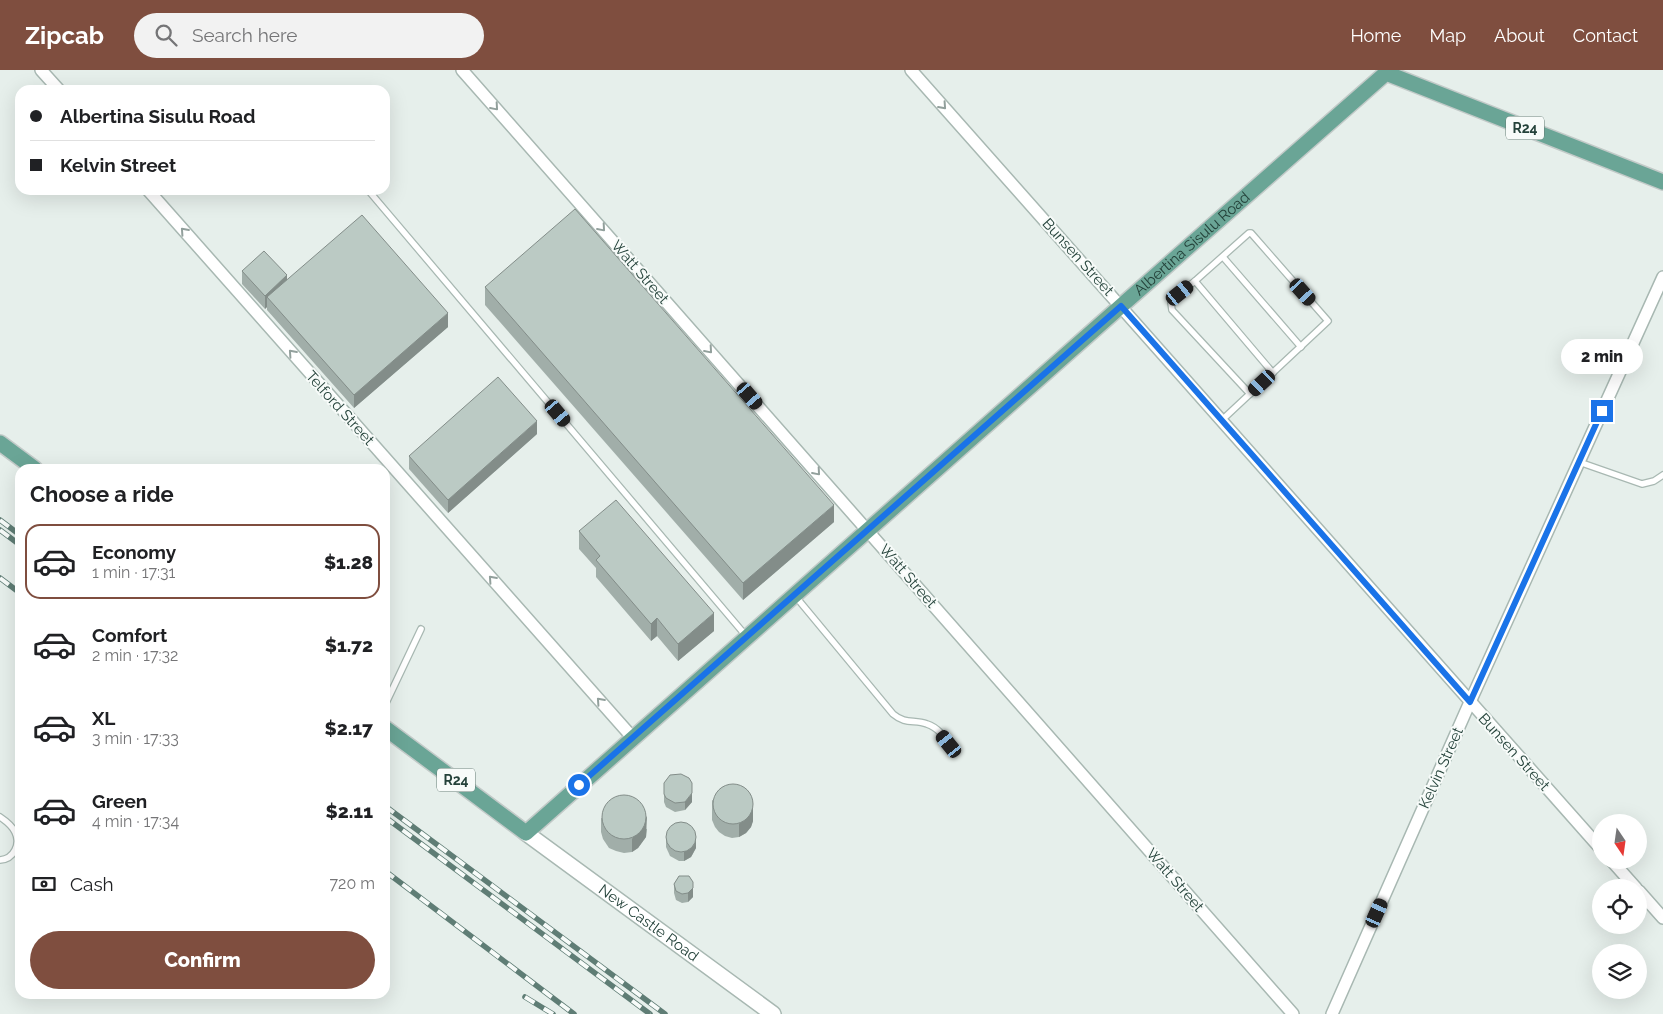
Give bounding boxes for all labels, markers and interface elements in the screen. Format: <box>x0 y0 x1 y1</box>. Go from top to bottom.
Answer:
search box <box>134 13 484 58</box>
text: Zipcab <box>25 21 104 50</box>
icon: search <box>152 21 180 49</box>
text: Search here <box>192 24 297 46</box>
text: Home <box>1350 25 1401 46</box>
text: Map <box>1429 25 1466 46</box>
text: About <box>1494 25 1545 46</box>
text: Contact <box>1573 25 1638 46</box>
one-way arrow <box>489 101 498 110</box>
one-way arrow <box>938 101 947 110</box>
text: Albertina Sisulu Road <box>60 105 256 127</box>
road number: R24 <box>1506 116 1544 140</box>
text: Kelvin Street <box>60 154 176 176</box>
street label: Albertina Sisulu Road <box>1130 188 1253 299</box>
street label: Bunsen Street <box>1039 215 1117 299</box>
one-way arrow <box>596 223 605 232</box>
one-way arrow <box>181 228 190 237</box>
street label: Watt Street <box>607 236 673 308</box>
car <box>1287 276 1318 308</box>
car <box>1163 278 1196 308</box>
callout: 2 min <box>1561 338 1643 374</box>
one-way arrow <box>704 345 713 354</box>
text: 2 min <box>1581 347 1623 366</box>
one-way arrow <box>289 349 298 358</box>
street label: Telford Street <box>302 367 378 449</box>
car <box>1245 367 1278 399</box>
car <box>734 380 765 412</box>
car <box>542 397 573 429</box>
route end <box>1591 400 1613 422</box>
one-way arrow <box>811 467 820 476</box>
text: Choose a ride <box>30 481 174 507</box>
icon: car <box>32 539 77 584</box>
street label: Watt Street <box>875 540 941 612</box>
text: Economy <box>92 541 176 563</box>
text: $1.28 <box>324 551 373 573</box>
text: 1 min · 17:31 <box>92 563 175 582</box>
one-way arrow <box>489 576 498 585</box>
icon: car <box>32 622 77 667</box>
text: Comfort <box>92 624 167 646</box>
text: $1.72 <box>325 634 373 656</box>
text: 2 min · 17:32 <box>92 646 178 665</box>
one-way arrow <box>597 697 606 706</box>
icon: car <box>32 705 77 750</box>
text: XL <box>92 707 115 729</box>
street label: Bunsen Street <box>1475 710 1553 794</box>
text: $2.17 <box>324 717 373 739</box>
street label: Kelvin Street <box>1415 724 1467 812</box>
car <box>933 728 964 760</box>
text: 3 min · 17:33 <box>92 729 179 748</box>
road number: R24 <box>437 768 475 792</box>
route start <box>568 774 590 796</box>
icon: car <box>32 788 77 833</box>
text: Green <box>92 790 147 812</box>
text: $2.11 <box>326 800 373 822</box>
text: 4 min · 17:34 <box>92 812 179 831</box>
north arrow <box>1592 814 1648 869</box>
map controls <box>1592 814 1647 999</box>
street label: Watt Street <box>1142 844 1208 916</box>
icon: cash <box>30 870 58 898</box>
text: Cash <box>70 873 114 895</box>
text: 720 m <box>330 874 375 893</box>
button: locate <box>1592 879 1647 934</box>
street label: New Castle Road <box>595 880 702 965</box>
car <box>1364 896 1389 930</box>
button: Confirm <box>30 931 375 989</box>
button: layers <box>1592 944 1647 999</box>

